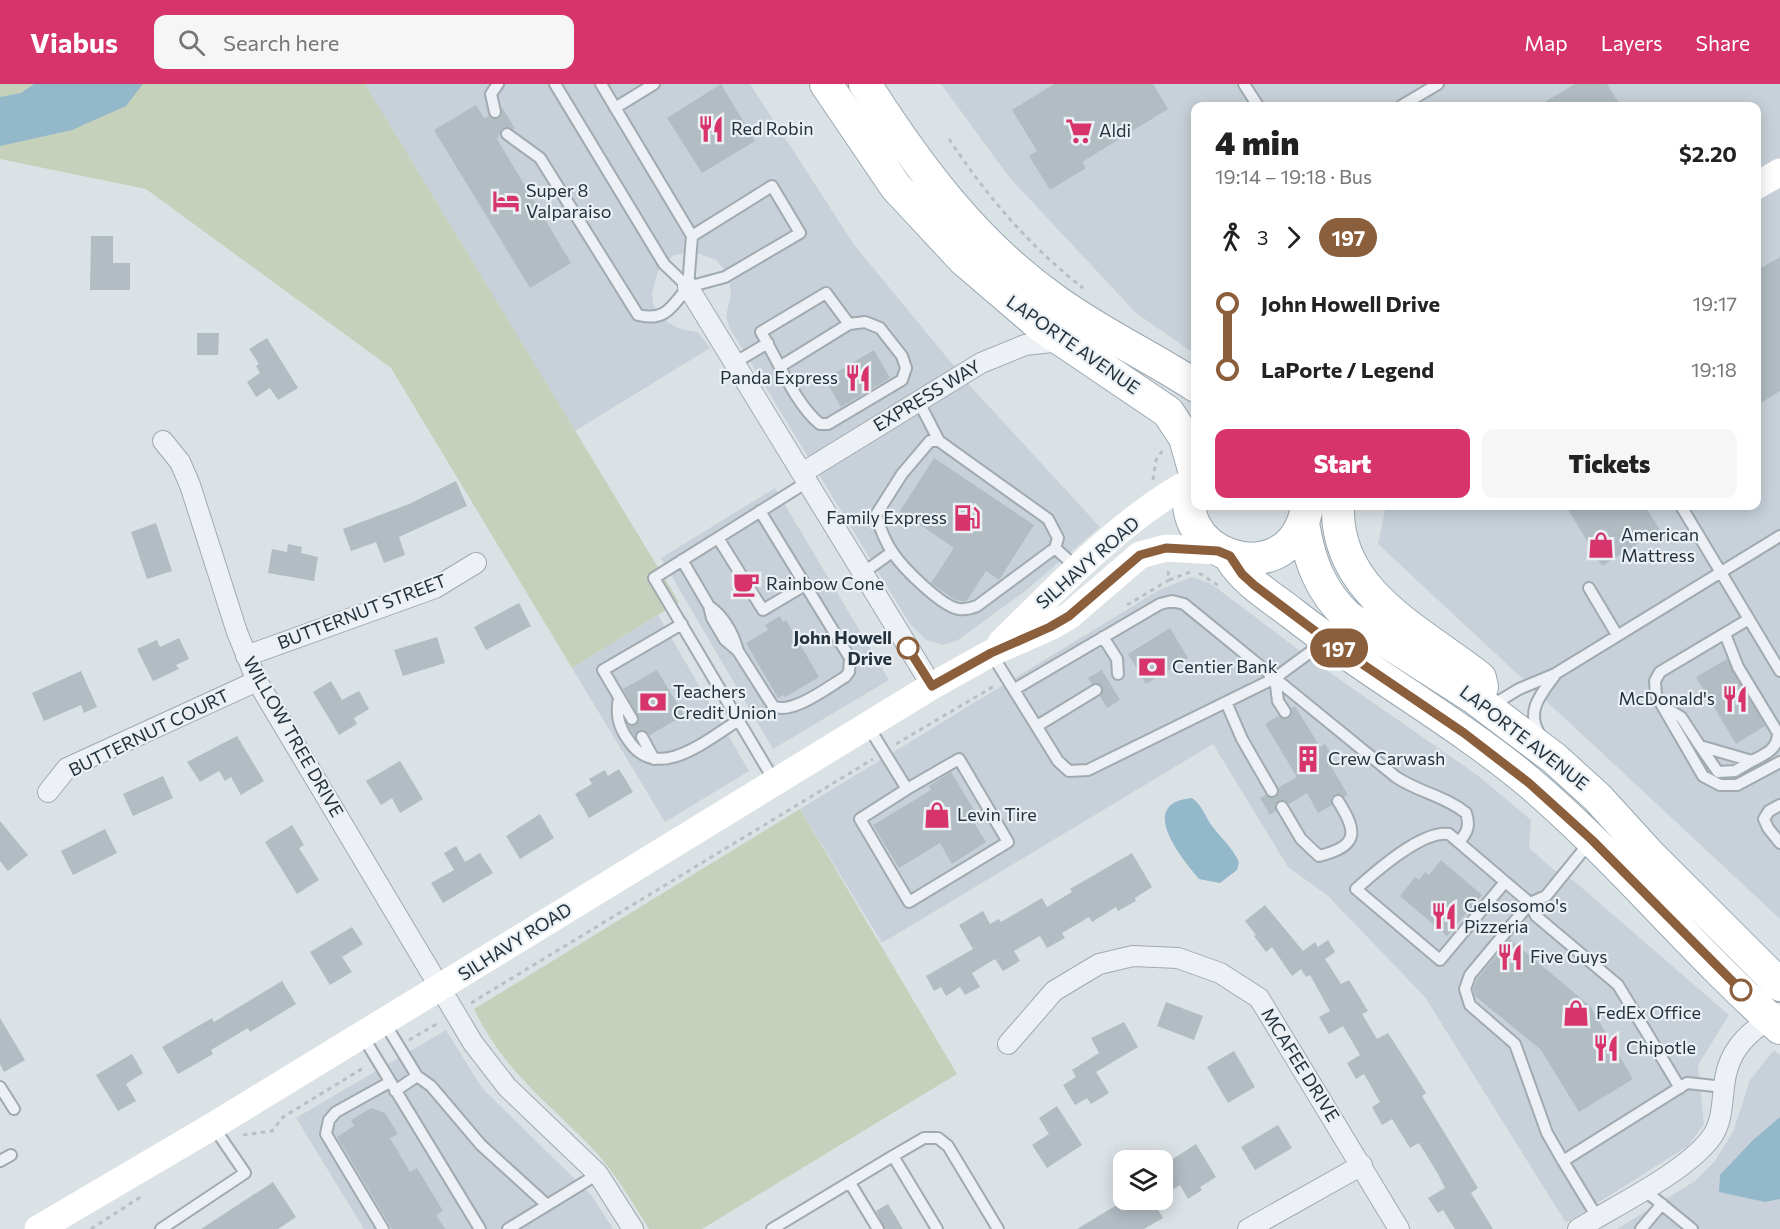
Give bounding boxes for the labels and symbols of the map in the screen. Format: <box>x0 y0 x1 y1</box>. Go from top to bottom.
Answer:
restaurant icon: Red Robin <box>696 114 726 144</box>
supermarket icon: Aldi <box>1064 116 1094 146</box>
place label: Red Robin <box>731 117 814 139</box>
place label: Aldi <box>1099 119 1131 141</box>
place label: Super 8 Valparaiso <box>526 179 611 222</box>
hotel icon: Super 8 Valparaiso <box>491 186 521 216</box>
street label: LAPORTE AVENUE <box>1003 290 1144 398</box>
street label: EXPRESS WAY <box>869 354 984 436</box>
restaurant icon: Panda Express <box>843 363 873 393</box>
place label: Panda Express <box>720 366 838 388</box>
fuel station icon: Family Express <box>952 503 982 533</box>
place label: Family Express <box>826 506 947 528</box>
street label: SILHAVY ROAD <box>1031 511 1143 613</box>
place label: American Mattress <box>1621 523 1699 566</box>
shop icon: American Mattress <box>1586 530 1616 560</box>
street label: BUTTERNUT STREET <box>274 569 449 653</box>
cafe icon: Rainbow Cone <box>731 569 761 599</box>
place label: Rainbow Cone <box>766 572 884 594</box>
place label: John Howell Drive <box>794 626 892 669</box>
line badge: 197 <box>1304 628 1374 668</box>
marker: John Howell Drive <box>897 637 919 659</box>
street label: WILLOW TREE DRIVE <box>239 652 349 821</box>
bank icon: Centier Bank <box>1137 652 1167 682</box>
place label: Centier Bank <box>1172 655 1278 677</box>
place label: Teachers Credit Union <box>673 680 777 723</box>
street label: LAPORTE AVENUE <box>1456 680 1594 794</box>
street label: BUTTERNUT COURT <box>65 684 232 781</box>
restaurant icon: McDonald's <box>1720 684 1750 714</box>
bank icon: Teachers Credit Union <box>638 687 668 717</box>
place label: McDonald's <box>1618 687 1715 709</box>
building icon: Crew Carwash <box>1293 744 1323 774</box>
place label: Crew Carwash <box>1328 747 1445 769</box>
shop icon: Levin Tire <box>922 800 952 830</box>
place label: Levin Tire <box>957 803 1037 825</box>
place label: Gelsosomo's Pizzeria <box>1464 894 1567 937</box>
street label: SILHAVY ROAD <box>454 897 575 985</box>
restaurant icon: Gelsosomo's Pizzeria <box>1429 901 1459 931</box>
restaurant icon: Five Guys <box>1495 942 1525 972</box>
place label: Five Guys <box>1530 945 1607 967</box>
unlabelled marker <box>1730 979 1752 1001</box>
shop icon: FedEx Office <box>1561 998 1591 1028</box>
place label: FedEx Office <box>1596 1001 1701 1023</box>
street label: MCAFEE DRIVE <box>1257 1003 1345 1126</box>
restaurant icon: Chipotle <box>1591 1033 1621 1063</box>
place label: Chipotle <box>1626 1036 1696 1058</box>

